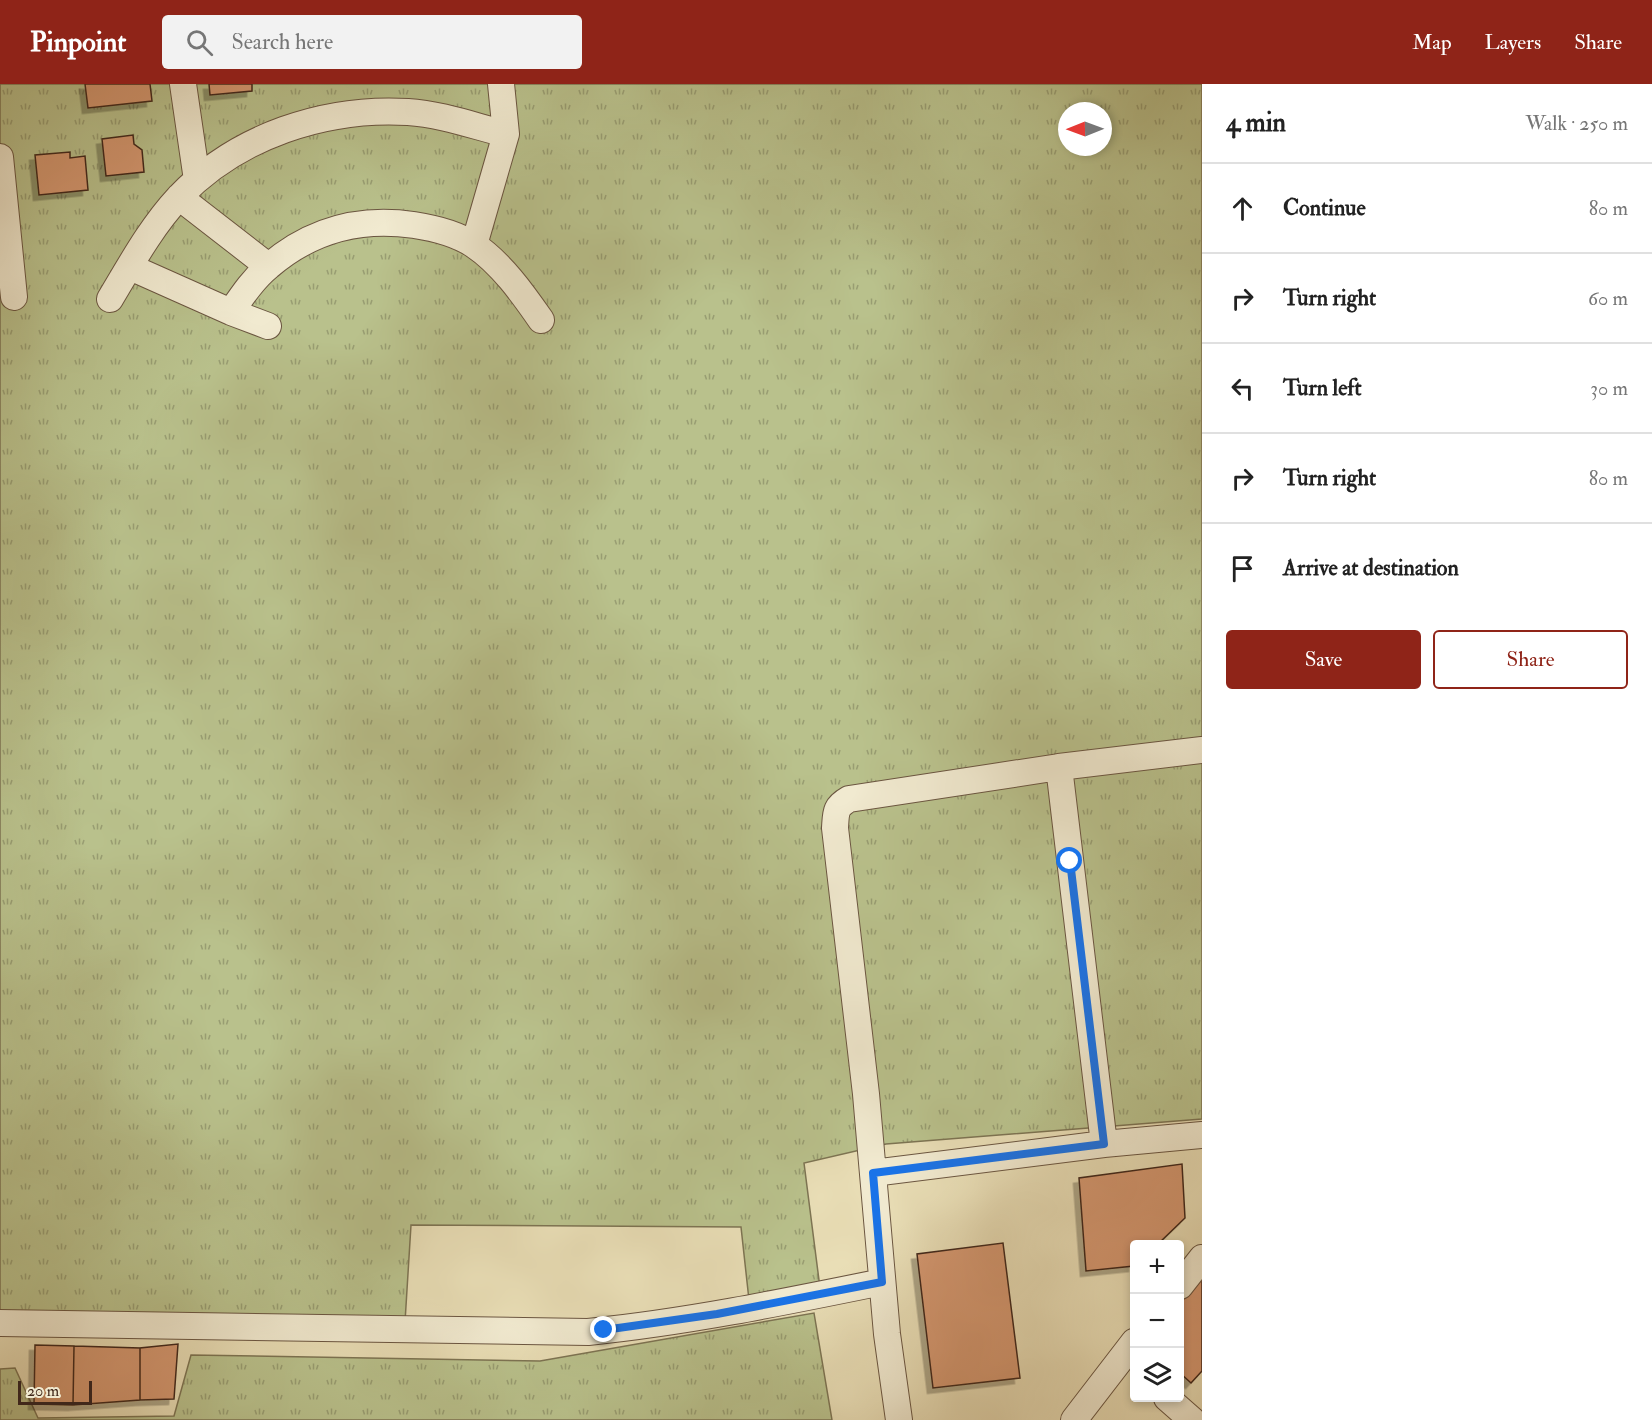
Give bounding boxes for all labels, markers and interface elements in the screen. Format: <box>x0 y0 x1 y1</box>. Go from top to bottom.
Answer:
search box <box>162 15 582 69</box>
text: Pinpoint <box>30 25 126 60</box>
icon: search <box>183 26 216 59</box>
text: Search here <box>231 28 333 56</box>
text: Map <box>1412 29 1452 56</box>
text: Layers <box>1485 29 1541 56</box>
text: Share <box>1574 29 1622 56</box>
north arrow <box>1058 102 1112 156</box>
text: 4 min <box>1226 107 1286 139</box>
text: Walk · 250 m <box>1525 111 1628 136</box>
icon: ahead <box>1226 192 1259 225</box>
text: Continue <box>1283 194 1366 222</box>
text: 80 m <box>1589 196 1628 221</box>
icon: right <box>1226 282 1259 315</box>
text: Turn right <box>1283 284 1376 312</box>
text: 60 m <box>1588 286 1628 311</box>
icon: left <box>1226 372 1259 405</box>
text: Turn left <box>1283 374 1362 402</box>
text: 30 m <box>1590 376 1628 401</box>
icon: right <box>1226 462 1259 495</box>
text: Turn right <box>1283 464 1376 492</box>
text: 80 m <box>1589 466 1628 491</box>
icon: arrive <box>1226 552 1259 585</box>
text: Arrive at destination <box>1283 554 1459 582</box>
button: Save <box>1226 630 1421 689</box>
button: Share <box>1433 630 1628 689</box>
route start <box>1056 847 1082 873</box>
map controls <box>1130 1240 1184 1402</box>
button: + <box>1130 1240 1184 1294</box>
button: − <box>1130 1294 1184 1348</box>
route end <box>590 1316 616 1342</box>
button: layers <box>1130 1348 1184 1402</box>
scale bar <box>18 1378 92 1406</box>
text: 20 m <box>27 1381 59 1401</box>

